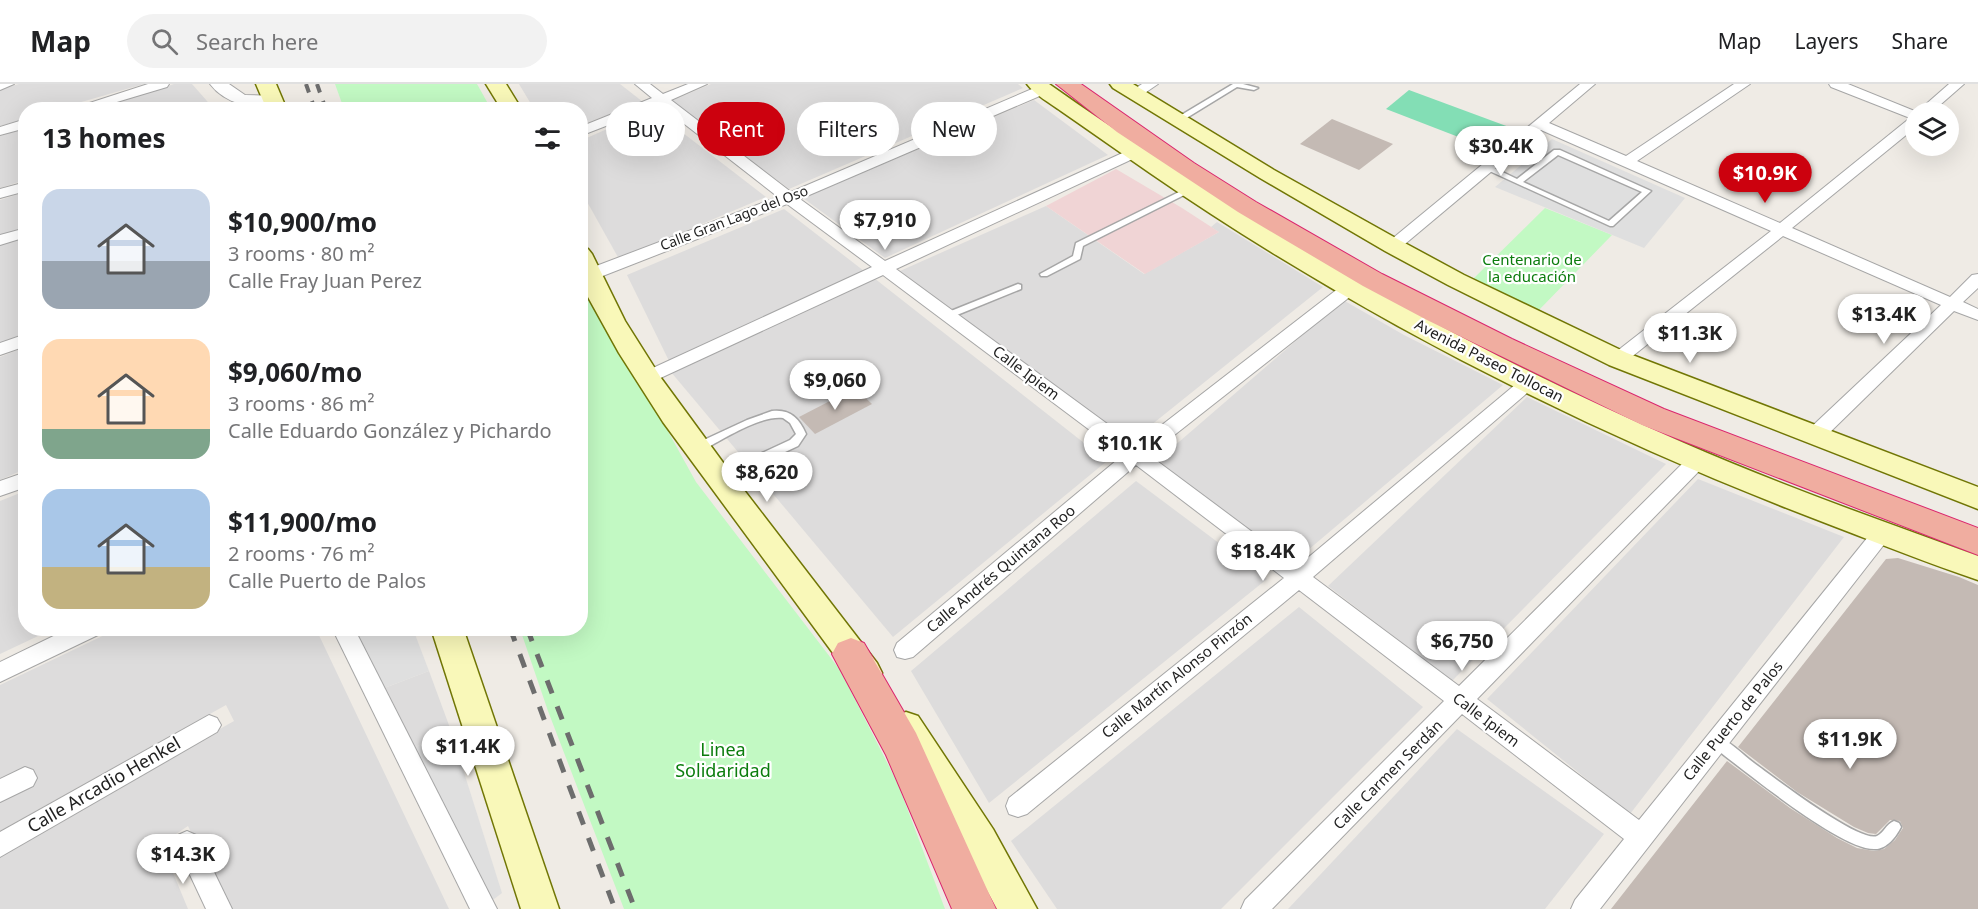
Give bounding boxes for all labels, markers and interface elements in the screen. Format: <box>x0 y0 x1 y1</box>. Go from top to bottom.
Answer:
search box <box>127 14 547 68</box>
text: Map <box>30 22 91 60</box>
icon: search <box>148 25 181 58</box>
text: Search here <box>196 26 318 56</box>
text: Map <box>1718 27 1762 55</box>
text: Layers <box>1795 27 1859 55</box>
text: Share <box>1892 27 1948 55</box>
chip: Buy <box>606 102 685 156</box>
chip: Rent <box>697 102 785 156</box>
chip: Filters <box>797 102 899 156</box>
chip: New <box>911 102 997 156</box>
map controls <box>1905 102 1959 156</box>
button: layers <box>1905 102 1959 156</box>
text: 13 homes <box>42 120 166 156</box>
icon: filters <box>531 122 564 155</box>
pin: $30.4K <box>1452 126 1550 177</box>
text: $30.4K <box>1469 132 1533 159</box>
pin: $10.9K <box>1716 153 1814 204</box>
text: $10.9K <box>1733 159 1797 186</box>
street label: Calle Gran Lago del Oso <box>657 181 811 255</box>
pin: $7,910 <box>836 200 934 251</box>
text: $10,900/mo <box>228 204 377 240</box>
text: $7,910 <box>854 206 916 233</box>
icon: home <box>90 213 162 285</box>
text: 3 rooms · 80 m² <box>228 240 375 267</box>
park label: Centenario de la educación <box>1482 249 1582 286</box>
text: Calle Fray Juan Perez <box>228 267 422 294</box>
pin: $13.4K <box>1835 294 1933 345</box>
text: $13.4K <box>1852 300 1916 327</box>
pin: $11.3K <box>1641 313 1739 364</box>
street label: Avenida Paseo Tollocan <box>1412 314 1567 406</box>
text: $11.3K <box>1658 319 1722 346</box>
street label: Calle Ipiem <box>989 341 1064 404</box>
text: $9,060/mo <box>228 354 362 390</box>
pin: $9,060 <box>786 360 884 411</box>
icon: home <box>90 363 162 435</box>
text: $9,060 <box>804 366 866 393</box>
text: 3 rooms · 86 m² <box>228 390 375 417</box>
text: Calle Eduardo González y Pichardo <box>228 417 552 444</box>
pin: $10.1K <box>1081 423 1179 474</box>
text: $10.1K <box>1098 429 1162 456</box>
pin: $8,620 <box>718 452 816 503</box>
text: $8,620 <box>736 458 798 485</box>
street label: Calle Andrés Quintana Roo <box>922 500 1079 636</box>
text: $11,900/mo <box>228 504 377 540</box>
icon: home <box>90 513 162 585</box>
pin: $18.4K <box>1214 531 1312 582</box>
text: $18.4K <box>1231 537 1295 564</box>
text: 2 rooms · 76 m² <box>228 540 375 567</box>
text: Calle Puerto de Palos <box>228 567 426 594</box>
street label: Calle Martín Alonso Pinzón <box>1097 608 1256 742</box>
pin: $6,750 <box>1413 621 1511 672</box>
text: $6,750 <box>1431 627 1493 654</box>
street label: Calle Puerto de Palos <box>1678 656 1787 784</box>
street label: Calle Ipiem <box>1449 688 1524 751</box>
street label: Calle Carmen Serdán <box>1328 715 1446 833</box>
pin: $11.9K <box>1801 719 1899 770</box>
text: $11.9K <box>1818 725 1882 752</box>
pin: $11.4K <box>419 726 517 777</box>
street label: Calle Arcadio Henkel <box>22 730 185 838</box>
text: $11.4K <box>436 732 500 759</box>
park label: Linea Solidaridad <box>675 737 771 782</box>
pin: $14.3K <box>134 834 232 885</box>
text: $14.3K <box>151 840 215 867</box>

